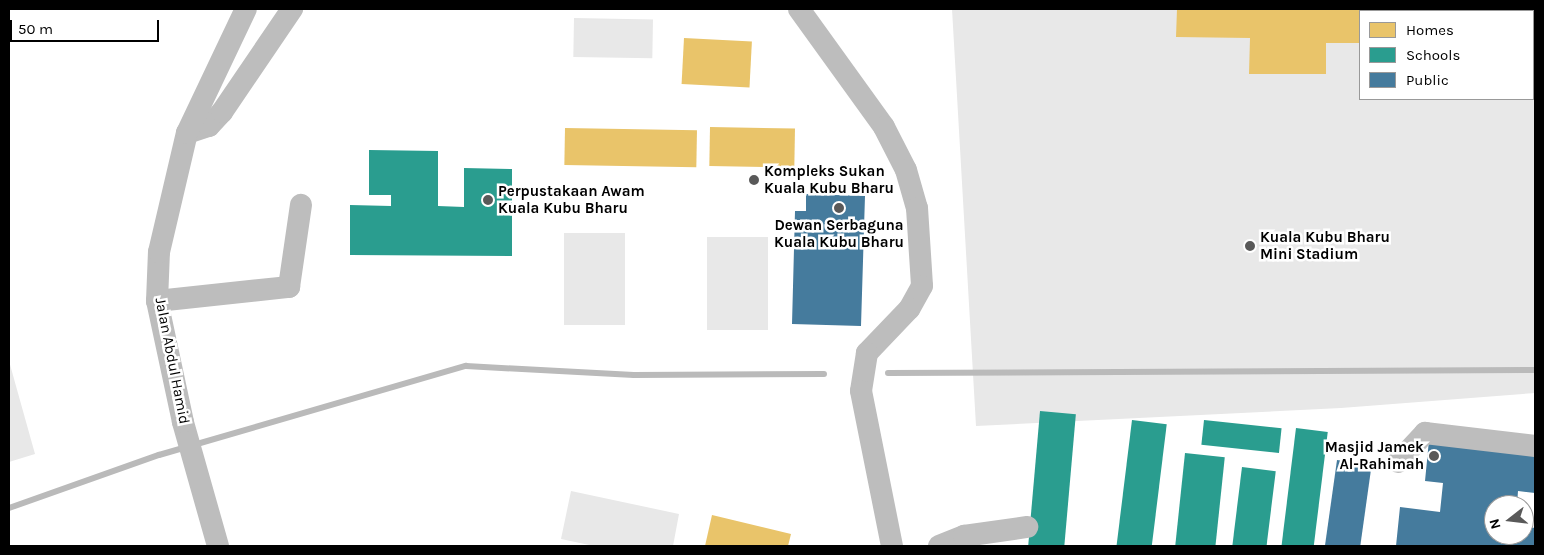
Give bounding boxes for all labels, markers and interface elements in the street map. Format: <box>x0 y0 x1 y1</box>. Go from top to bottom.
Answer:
scale bar <box>12 10 161 42</box>
legend <box>1359 10 1534 100</box>
text: 50 m <box>18 20 53 38</box>
text: Homes <box>1406 21 1454 39</box>
text: Schools <box>1406 46 1460 64</box>
text: Public <box>1406 71 1449 89</box>
place label: Kompleks Sukan Kuala Kubu Bharu <box>764 162 894 197</box>
marker: Kompleks Sukan Kuala Kubu Bharu <box>748 174 760 186</box>
place label: Perpustakaan Awam Kuala Kubu Bharu <box>498 182 645 217</box>
marker: Perpustakaan Awam Kuala Kubu Bharu <box>482 194 494 206</box>
marker: Dewan Serbaguna Kuala Kubu Bharu <box>833 202 845 214</box>
place label: Dewan Serbaguna Kuala Kubu Bharu <box>774 216 904 251</box>
place label: Kuala Kubu Bharu Mini Stadium <box>1260 228 1390 263</box>
marker: Kuala Kubu Bharu Mini Stadium <box>1244 240 1256 252</box>
street label: Jalan Abdul Hamid <box>151 296 193 426</box>
place label: Masjid Jamek Al-Rahimah <box>1325 438 1424 473</box>
marker: Masjid Jamek Al-Rahimah <box>1428 450 1440 462</box>
north arrow <box>1484 495 1534 545</box>
text: N <box>1486 517 1505 531</box>

